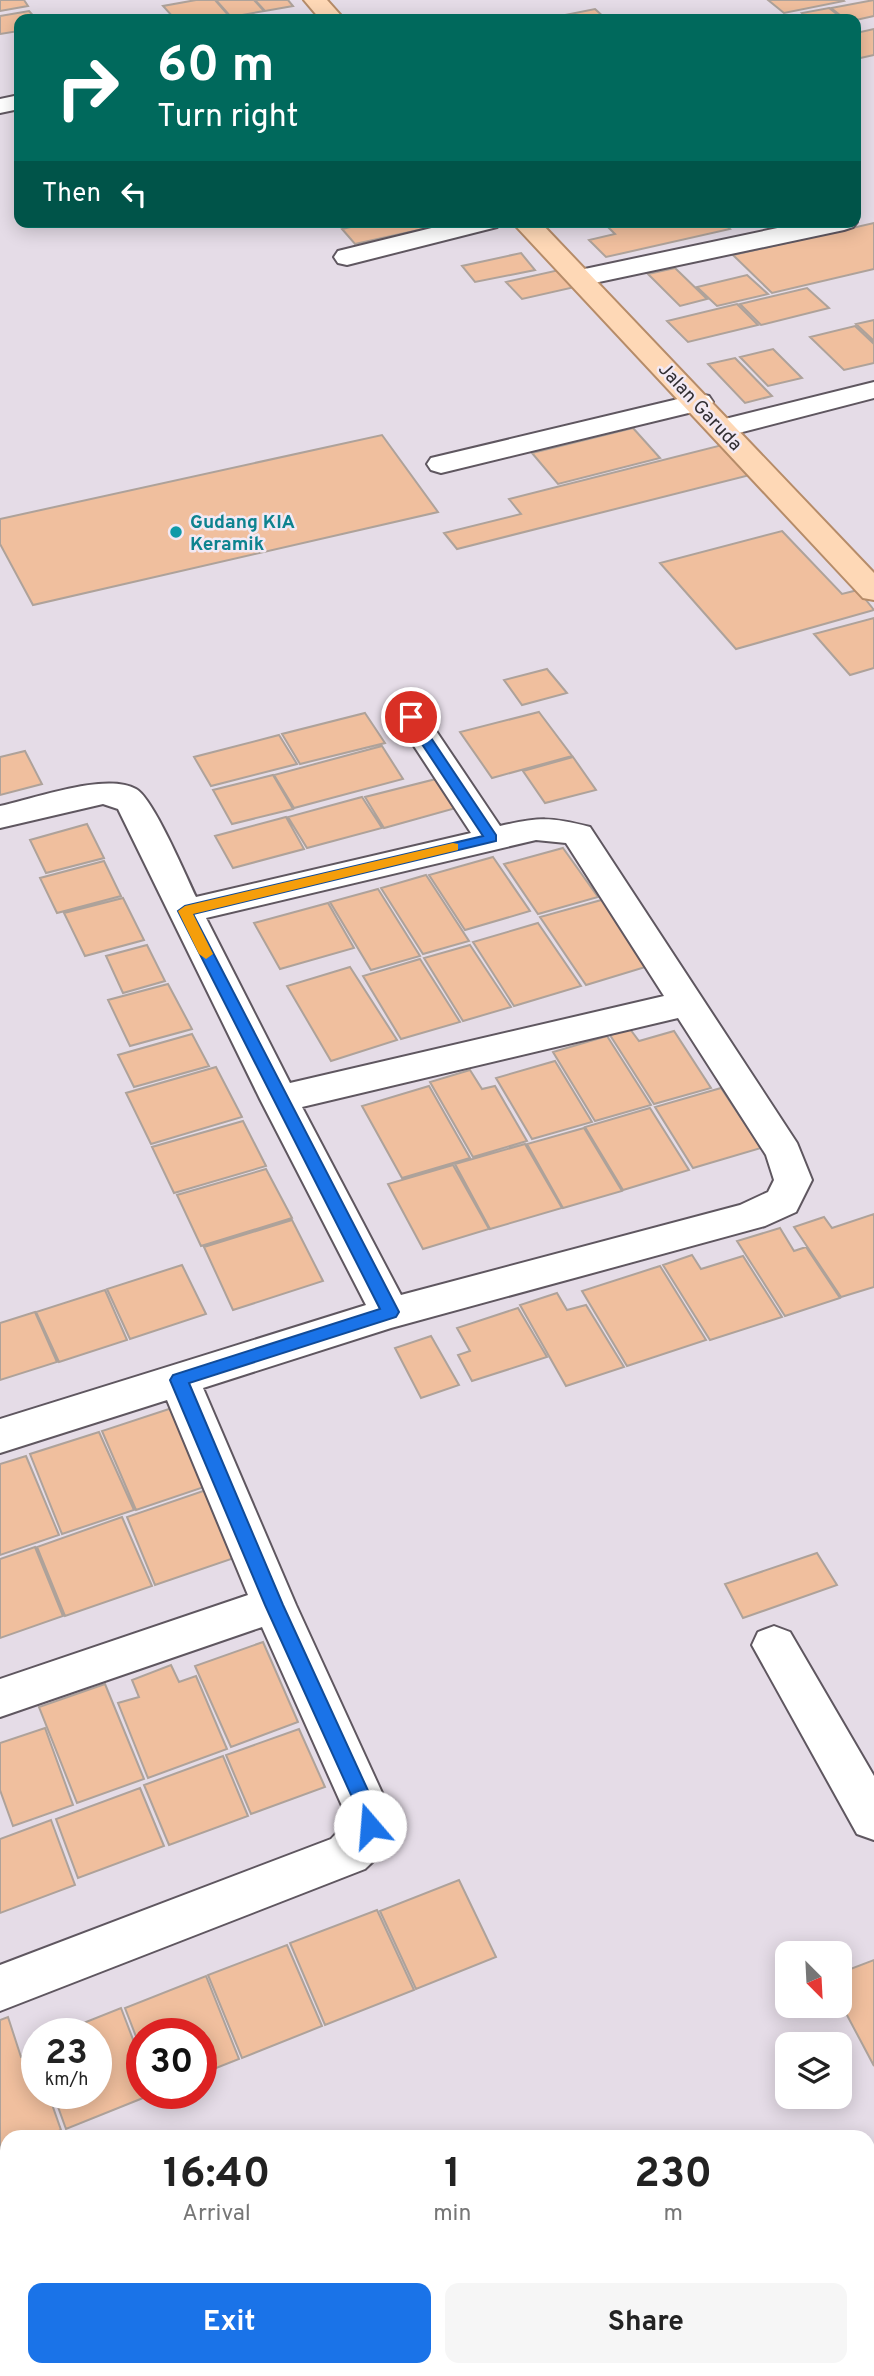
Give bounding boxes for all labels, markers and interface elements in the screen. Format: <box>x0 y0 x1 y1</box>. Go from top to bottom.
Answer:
text: 60 m <box>157 37 275 99</box>
icon: right <box>42 42 133 133</box>
text: Turn right <box>157 98 299 138</box>
icon: left <box>115 175 153 213</box>
text: Then <box>42 178 101 211</box>
street label: Jalan Garuda <box>652 358 747 457</box>
place label: Gudang KIA Keramik <box>190 511 296 557</box>
marker: Gudang KIA Keramik <box>168 524 184 540</box>
pin <box>381 687 441 747</box>
icon: arrive <box>392 698 430 736</box>
position arrow <box>333 1789 407 1863</box>
north arrow <box>775 1941 852 2018</box>
map controls <box>775 1941 852 2109</box>
speed limit sign: 30 <box>126 2018 217 2109</box>
text: 23 <box>45 2032 88 2076</box>
button: layers <box>775 2032 852 2109</box>
text: km/h <box>45 2069 88 2092</box>
text: 16:40 <box>163 2149 270 2202</box>
text: 1 <box>444 2149 461 2202</box>
text: 230 <box>634 2149 712 2202</box>
text: Arrival <box>182 2200 251 2229</box>
text: min <box>433 2200 471 2229</box>
text: m <box>663 2200 683 2229</box>
button: Exit <box>28 2283 431 2363</box>
button: Share <box>445 2283 847 2363</box>

